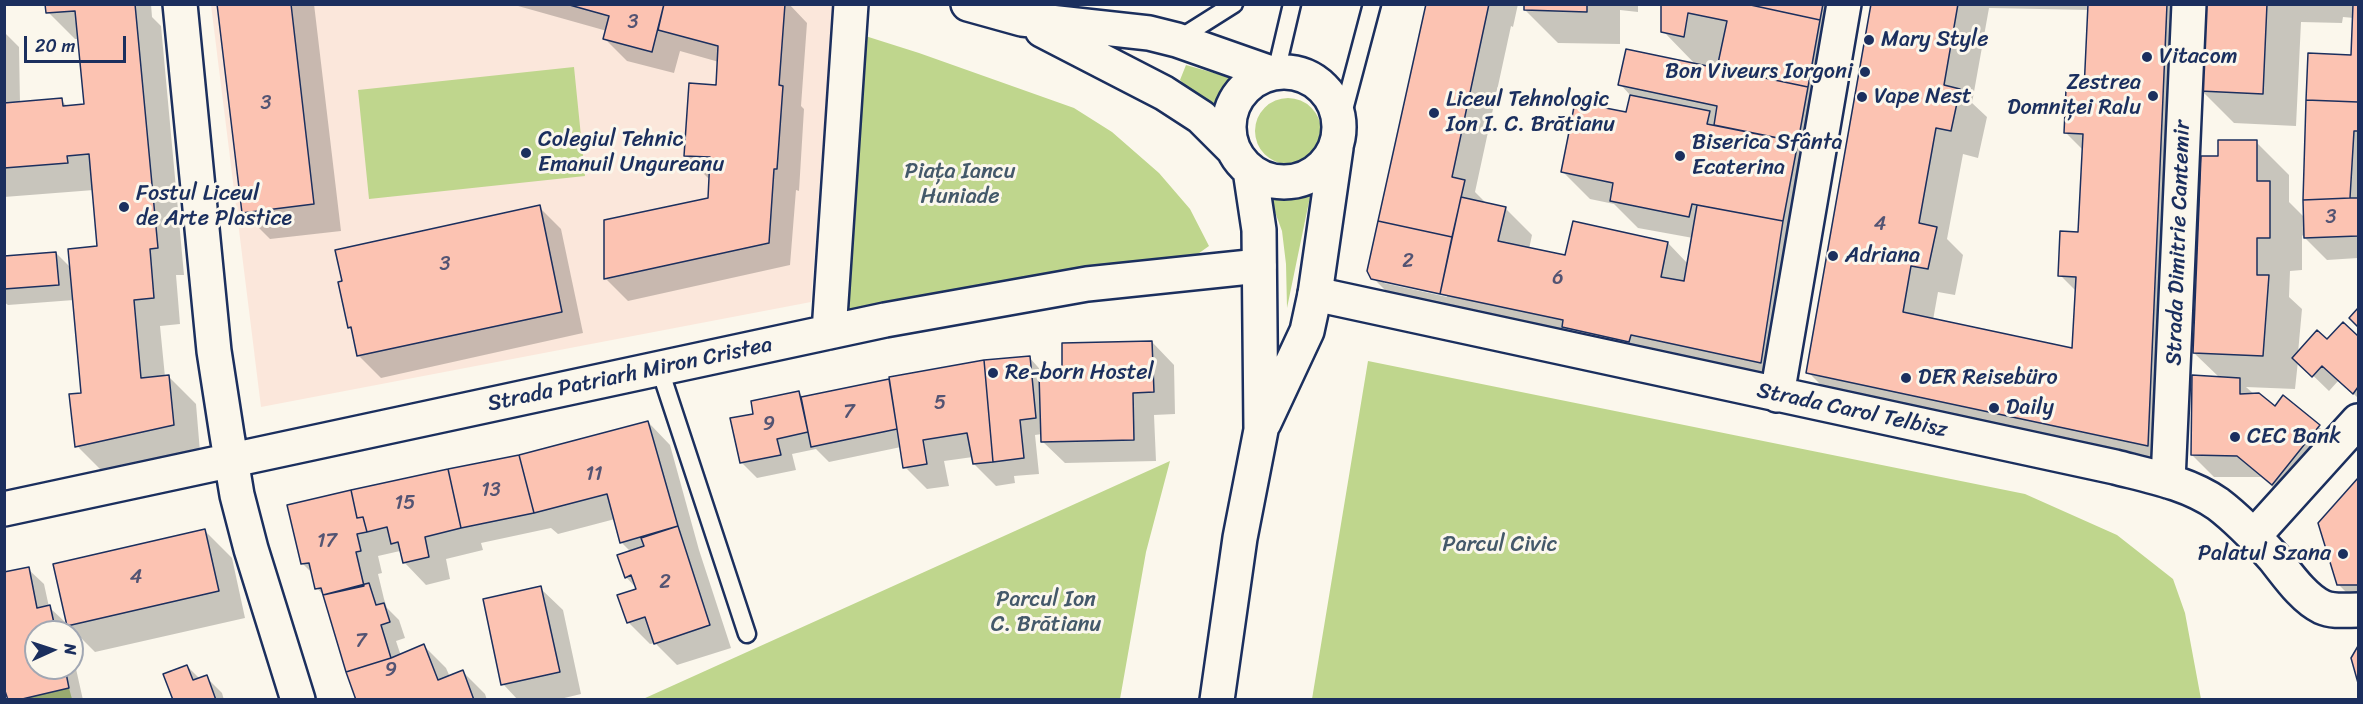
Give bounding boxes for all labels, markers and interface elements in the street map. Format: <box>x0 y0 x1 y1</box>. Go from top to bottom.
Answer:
house number: 3 <box>628 11 638 35</box>
scale bar <box>27 24 129 62</box>
place label: Mary Style <box>1881 27 1989 53</box>
text: 20 m <box>35 30 75 62</box>
marker: Mary Style <box>1862 33 1876 47</box>
place label: Vitacom <box>2159 44 2238 70</box>
marker: Vitacom <box>2140 50 2154 64</box>
place label: Bon Viveurs Iorgoni <box>1665 59 1853 85</box>
marker: Bon Viveurs Iorgoni <box>1858 65 1872 79</box>
place label: Zestrea Domniței Ralu <box>2007 70 2141 122</box>
place label: Vape Nest <box>1874 84 1972 110</box>
place label: Liceul Tehnologic Ion I. C. Brătianu <box>1446 87 1615 138</box>
marker: Zestrea Domniței Ralu <box>2146 89 2160 103</box>
marker: Vape Nest <box>1855 90 1869 104</box>
house number: 3 <box>261 92 271 116</box>
marker: Liceul Tehnologic Ion I. C. Brătianu <box>1427 106 1441 120</box>
street label: Strada Dimitrie Cantemir <box>2162 120 2196 366</box>
place label: Colegiul Tehnic Emanuil Ungureanu <box>538 127 724 178</box>
place label: Biserica Sfânta Ecaterina <box>1692 130 1843 182</box>
marker: Colegiul Tehnic Emanuil Ungureanu <box>519 146 533 160</box>
marker: Biserica Sfânta Ecaterina <box>1673 149 1687 163</box>
park label: Piața Iancu Huniade <box>904 159 1016 210</box>
place label: Fostul Liceul de Arte Plastice <box>136 181 292 232</box>
marker: Fostul Liceul de Arte Plastice <box>117 200 131 214</box>
house number: 3 <box>2326 206 2336 230</box>
house number: 4 <box>1874 213 1886 237</box>
place label: Adriana <box>1845 243 1920 269</box>
marker: Adriana <box>1826 249 1840 263</box>
house number: 2 <box>1402 250 1414 274</box>
house number: 3 <box>440 253 450 277</box>
house number: 6 <box>1552 267 1564 291</box>
street label: Strada Patriarh Miron Cristea <box>485 332 775 418</box>
place label: Re-born Hostel <box>1005 360 1154 386</box>
place label: DER Reisebüro <box>1918 365 2058 391</box>
marker: Re-born Hostel <box>986 366 1000 380</box>
marker: DER Reisebüro <box>1899 371 1913 385</box>
street label: Strada Carol Telbisz <box>1754 378 1950 444</box>
house number: 5 <box>934 392 946 416</box>
place label: Daily <box>2006 395 2054 421</box>
house number: 7 <box>843 401 855 425</box>
marker: Daily <box>1987 401 2001 415</box>
house number: 9 <box>763 413 775 437</box>
place label: CEC Bank <box>2247 424 2341 450</box>
marker: CEC Bank <box>2228 430 2242 444</box>
house number: 11 <box>585 463 603 487</box>
house number: 13 <box>481 479 501 503</box>
house number: 15 <box>395 492 415 516</box>
house number: 17 <box>317 530 337 554</box>
park label: Parcul Civic <box>1442 532 1558 558</box>
place label: Palatul Szana <box>2198 541 2331 567</box>
marker: Palatul Szana <box>2336 547 2350 561</box>
house number: 4 <box>130 566 142 590</box>
house number: 2 <box>659 571 671 595</box>
park label: Parcul Ion C. Brătianu <box>991 587 1101 638</box>
north arrow <box>24 620 84 680</box>
house number: 7 <box>355 630 367 654</box>
text: N <box>56 643 85 655</box>
house number: 9 <box>385 659 397 683</box>

